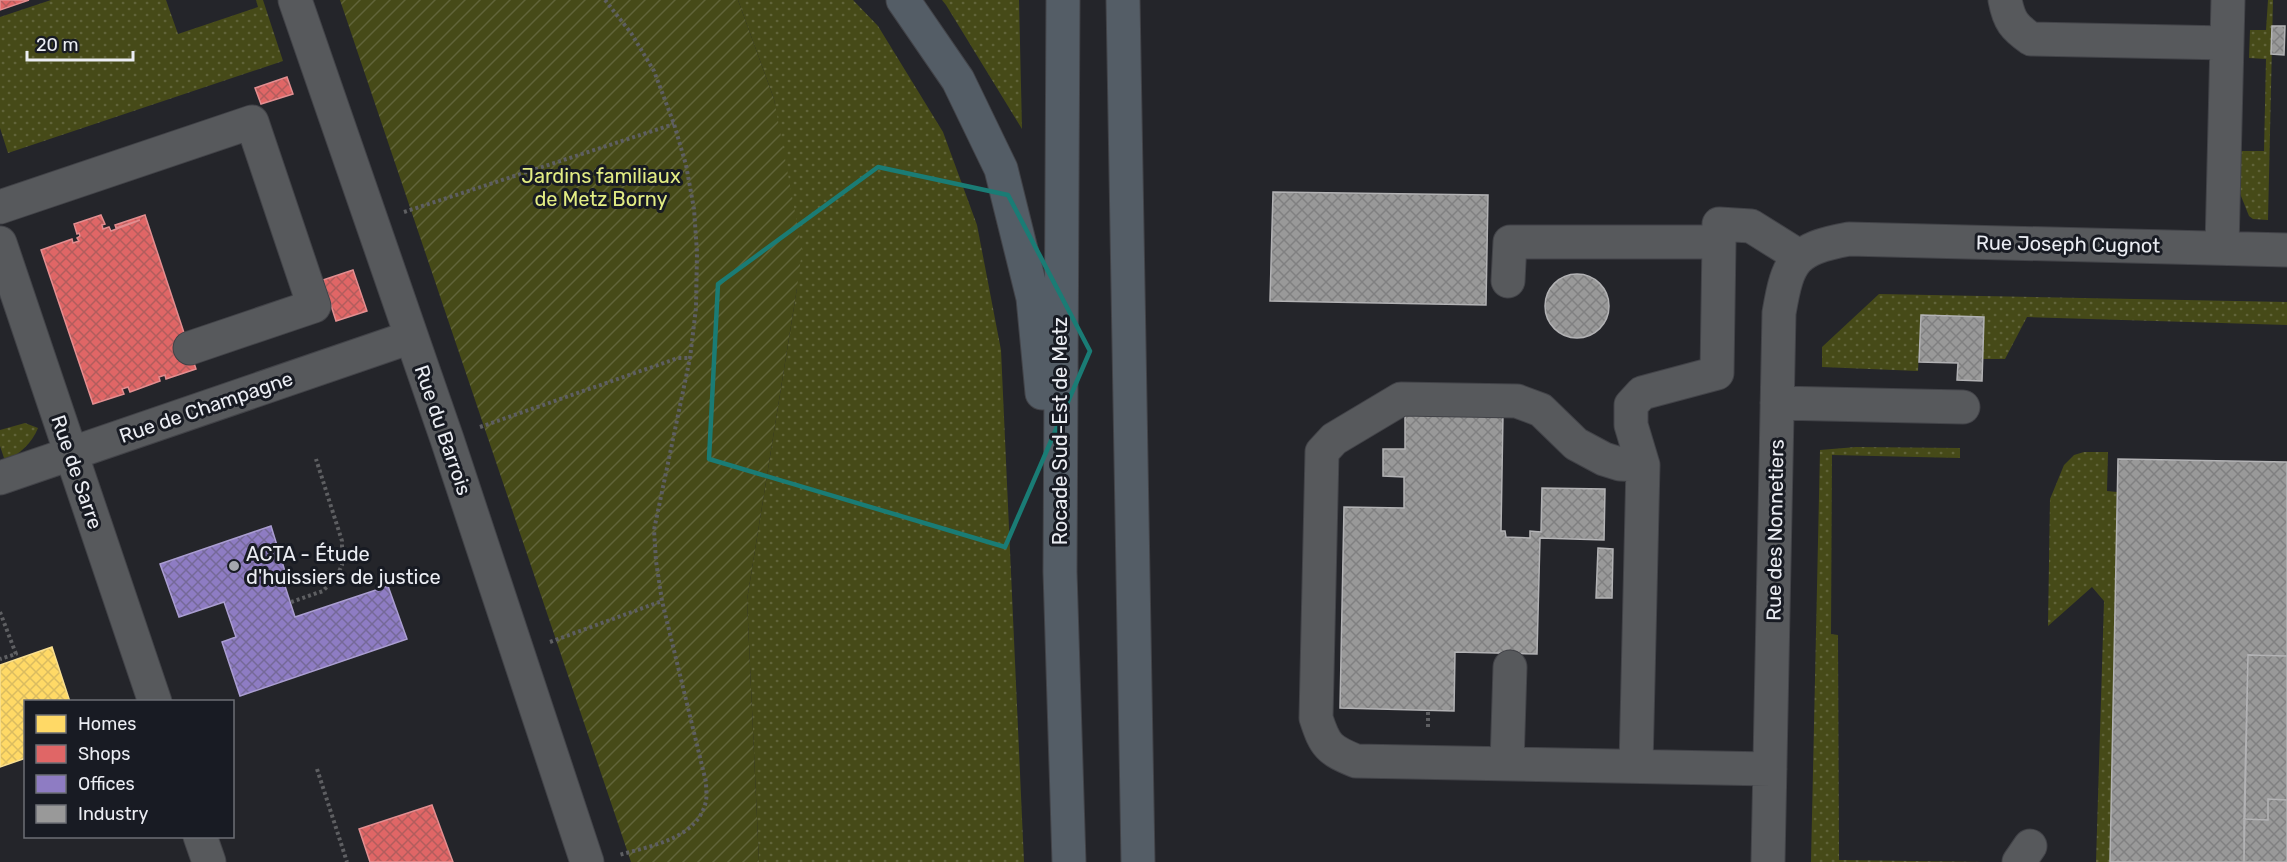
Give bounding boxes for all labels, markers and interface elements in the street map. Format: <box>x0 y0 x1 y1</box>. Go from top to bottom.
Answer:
scale bar <box>27 24 134 62</box>
text: 20 m <box>36 34 78 56</box>
park label: Jardins familiaux de Metz Borny <box>521 164 681 211</box>
street label: Rue Joseph Cugnot <box>1976 230 2161 258</box>
street label: Rocade Sud-Est de Metz <box>1048 317 1072 545</box>
street label: Rue du Barrois <box>410 362 476 498</box>
street label: Rue de Champagne <box>116 366 296 448</box>
street label: Rue de Sarre <box>46 412 108 532</box>
street label: Rue des Nonnetiers <box>1761 439 1789 621</box>
place label: ACTA - Étude d'huissiers de justice <box>246 542 441 589</box>
marker: ACTA - Étude d'huissiers de justice <box>227 559 241 573</box>
legend <box>24 700 234 838</box>
text: Homes <box>78 713 136 735</box>
text: Shops <box>78 743 130 765</box>
text: Offices <box>78 773 135 795</box>
text: Industry <box>78 803 148 825</box>

